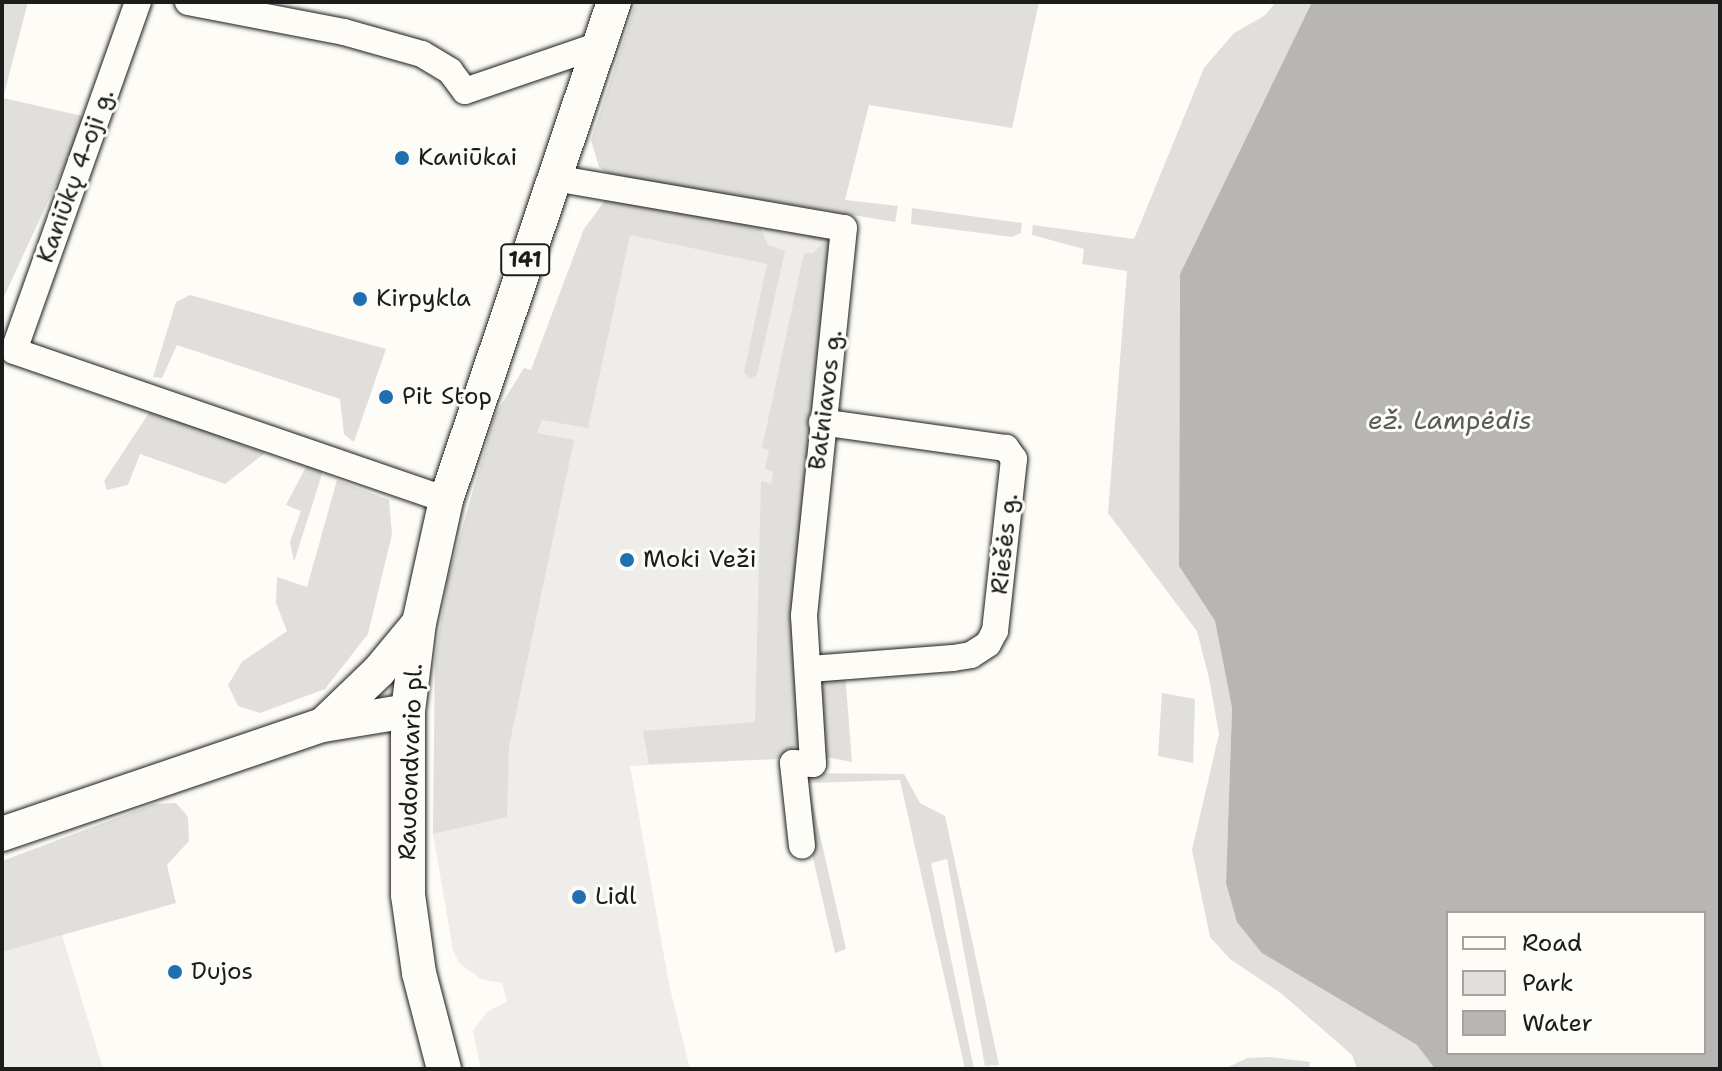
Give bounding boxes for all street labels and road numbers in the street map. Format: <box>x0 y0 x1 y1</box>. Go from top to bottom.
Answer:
street label: Kaniūkų 4-oji g. <box>31 85 121 267</box>
road number: 141 <box>499 242 551 278</box>
street label: Batniavos g. <box>803 328 849 472</box>
street label: Riešės g. <box>985 492 1025 596</box>
street label: Raudondvario pl. <box>393 663 429 861</box>

